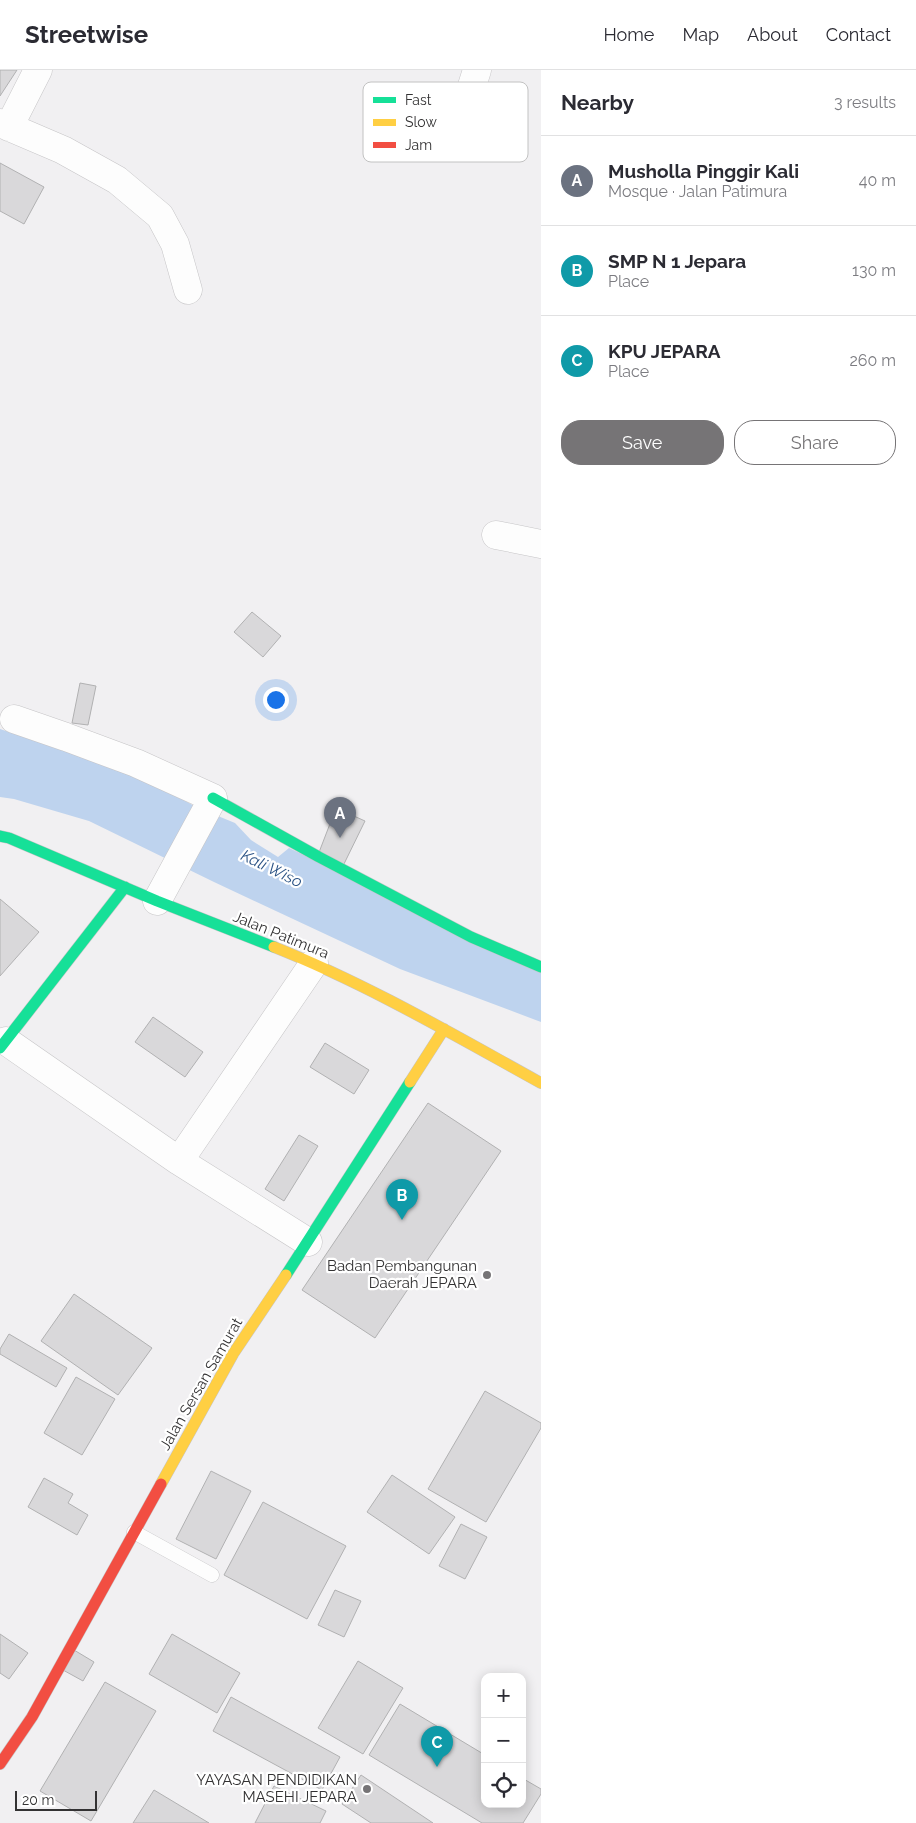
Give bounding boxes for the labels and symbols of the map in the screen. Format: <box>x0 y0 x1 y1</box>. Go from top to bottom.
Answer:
legend <box>363 82 528 162</box>
text: Fast <box>405 92 432 108</box>
text: Slow <box>405 114 437 130</box>
text: Jam <box>405 137 432 153</box>
your location <box>263 687 289 713</box>
pin: A <box>324 797 356 838</box>
water label: Kali Wiso <box>238 845 306 891</box>
street label: Jalan Patimura <box>230 908 332 962</box>
pin: B <box>386 1179 418 1220</box>
place label: Badan Pembangunan Daerah JEPARA <box>327 1257 477 1292</box>
marker: Badan Pembangunan Daerah JEPARA <box>481 1269 493 1281</box>
street label: Jalan Sersan Samurat <box>156 1315 246 1453</box>
pin: C <box>421 1726 453 1767</box>
place label: YAYASAN PENDIDIKAN MASEHI JEPARA <box>196 1771 357 1806</box>
marker: YAYASAN PENDIDIKAN MASEHI JEPARA <box>361 1783 373 1795</box>
scale bar <box>15 1788 98 1811</box>

